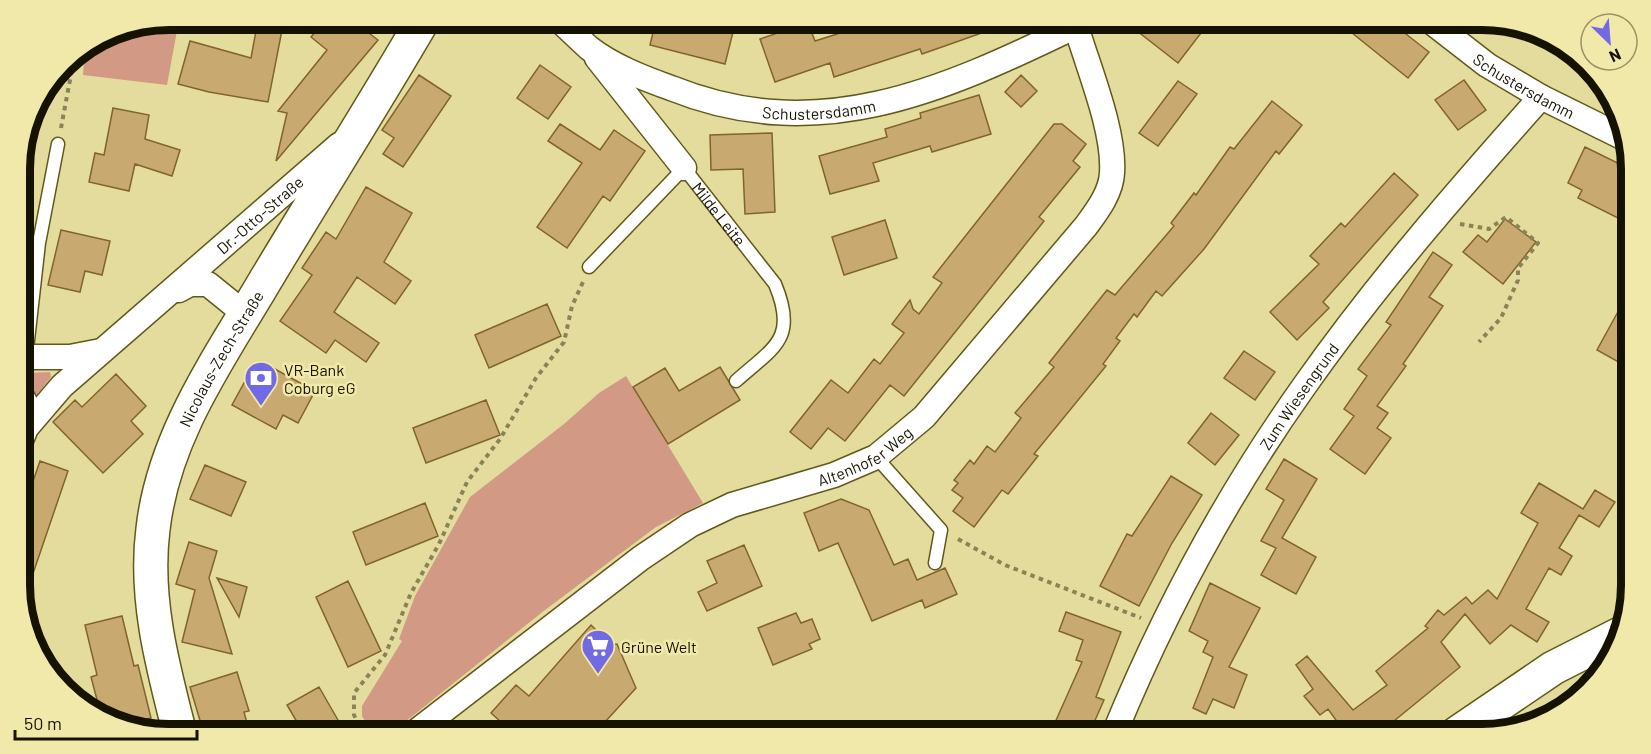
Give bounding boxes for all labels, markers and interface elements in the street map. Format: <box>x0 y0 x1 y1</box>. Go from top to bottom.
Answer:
north arrow <box>1579 12 1639 72</box>
text: N <box>1607 45 1624 67</box>
street label: Schustersdamm <box>1470 49 1578 122</box>
street label: Schustersdamm <box>762 95 877 122</box>
street label: Dr.-Otto-Straße <box>212 172 307 257</box>
street label: Milde Leite <box>689 178 750 249</box>
street label: Nicolaus-Zech-Straße <box>174 287 267 430</box>
street label: Zum Wiesengrund <box>1255 339 1342 453</box>
bank icon: VR-Bank Coburg eG <box>243 360 279 407</box>
place label: VR-Bank Coburg eG <box>284 360 355 397</box>
street label: Altenhofer Weg <box>815 422 915 489</box>
supermarket icon: Grüne Welt <box>580 628 616 675</box>
place label: Grüne Welt <box>621 637 697 656</box>
scale bar <box>15 703 196 741</box>
text: 50 m <box>24 712 62 734</box>

